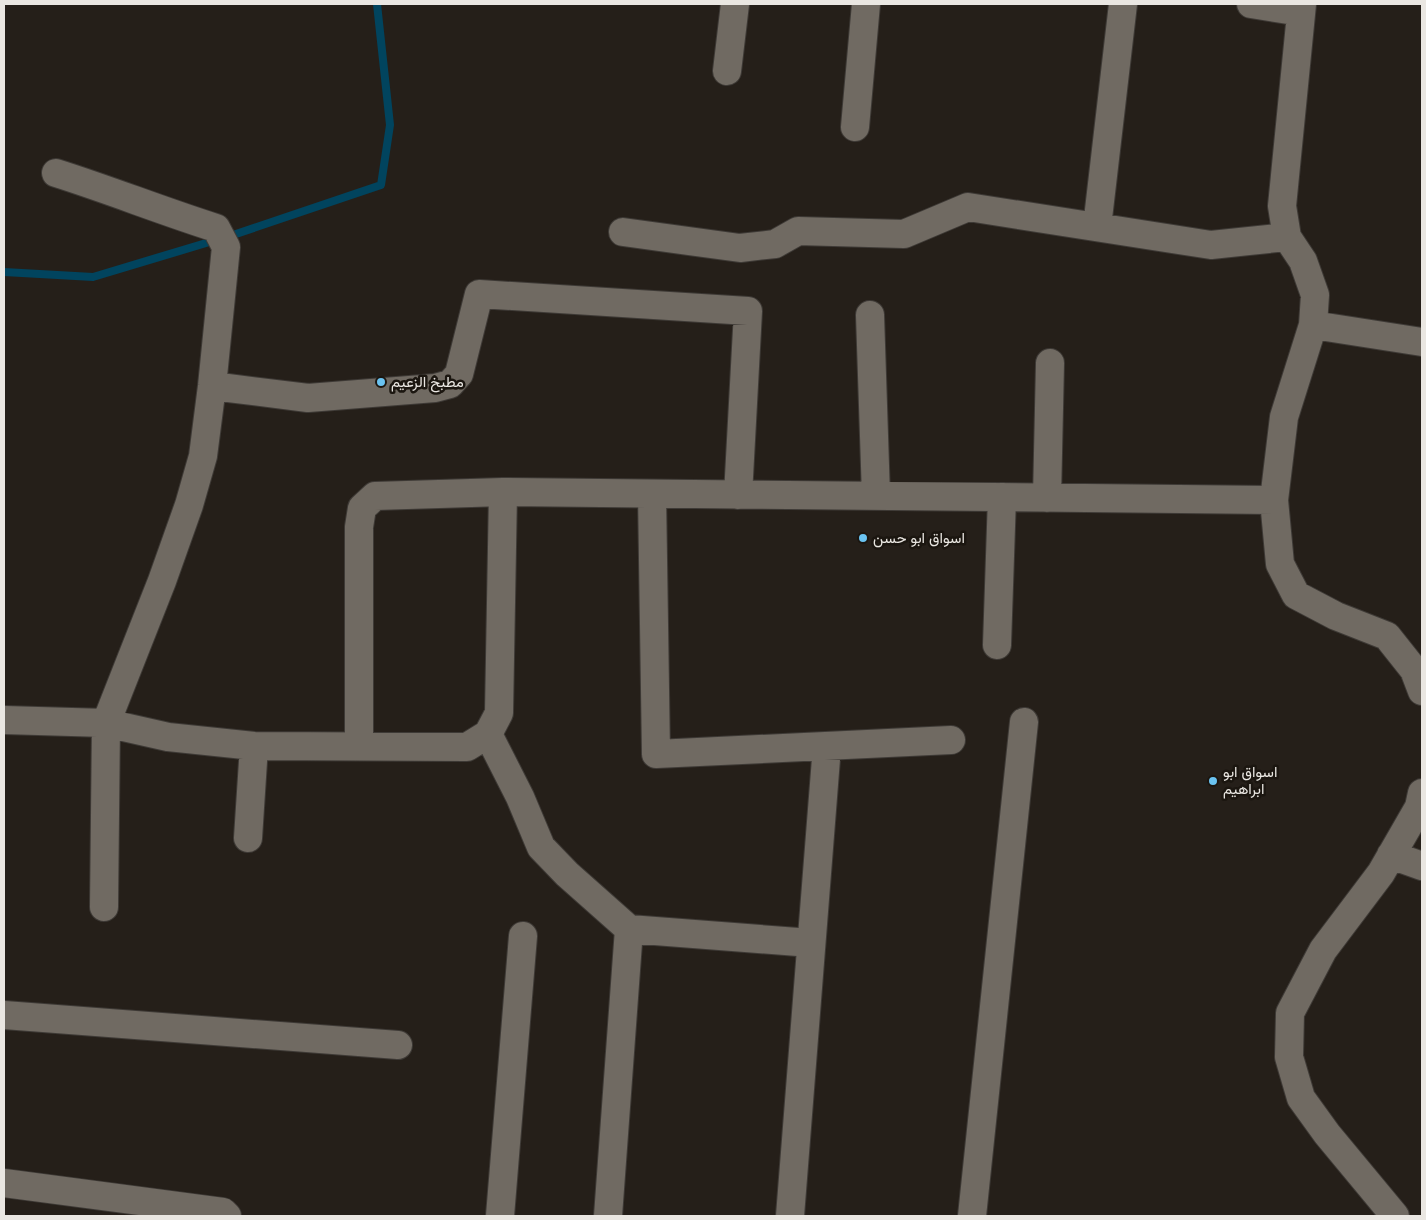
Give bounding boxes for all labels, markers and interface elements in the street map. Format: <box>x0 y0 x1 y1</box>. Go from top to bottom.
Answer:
place label: مطبخ الزعيم <box>391 372 464 393</box>
marker: مطبخ الزعيم <box>375 376 387 388</box>
place label: اسواق ابو حسن <box>873 528 965 548</box>
marker: اسواق ابو حسن <box>857 532 869 544</box>
place label: اسواق ابو ابراهيم <box>1223 762 1277 799</box>
marker: اسواق ابو ابراهيم <box>1207 775 1219 787</box>

